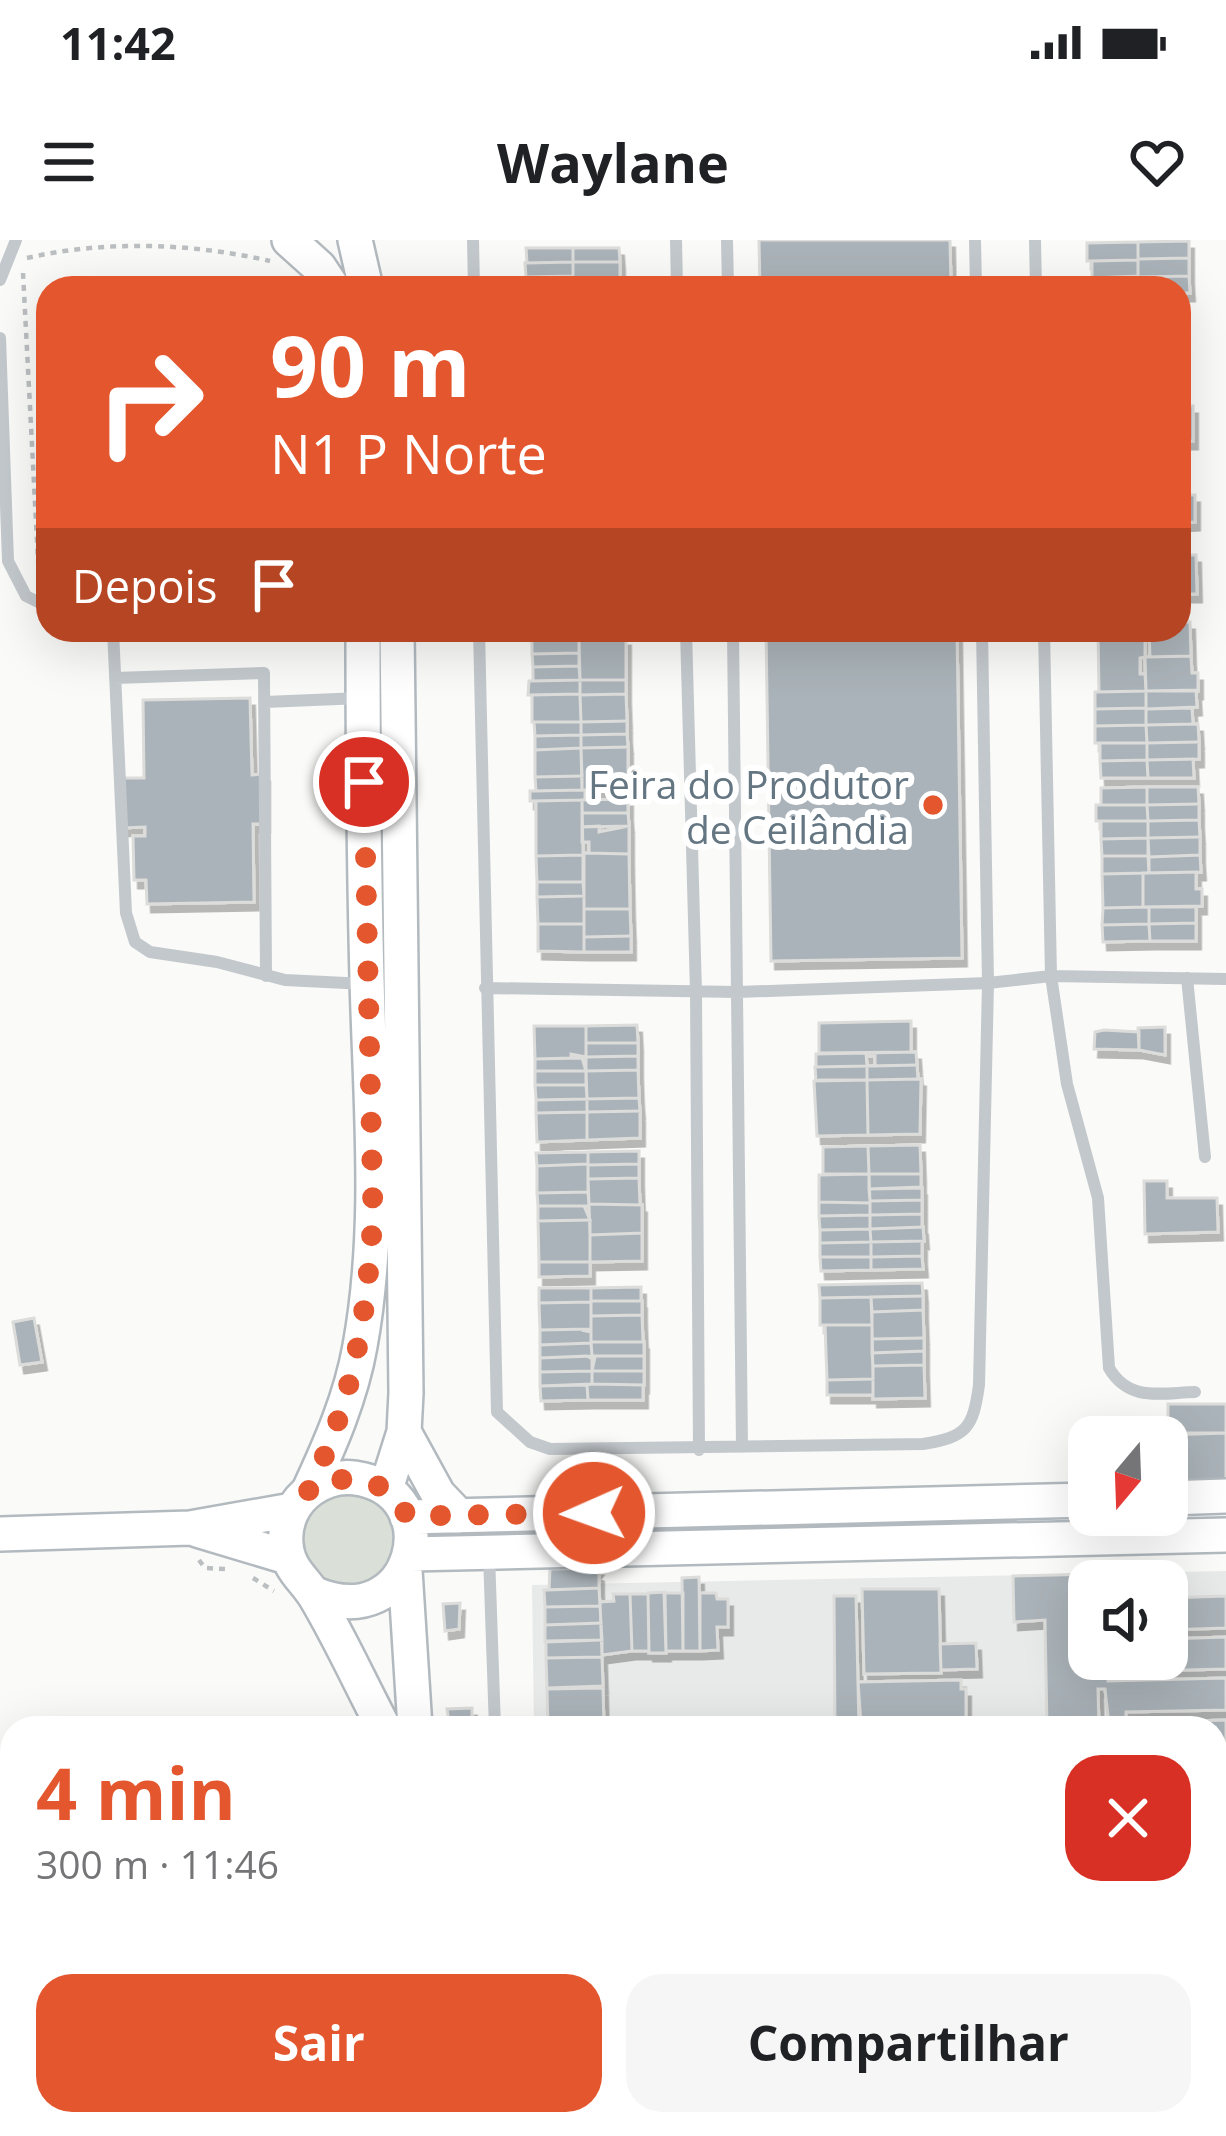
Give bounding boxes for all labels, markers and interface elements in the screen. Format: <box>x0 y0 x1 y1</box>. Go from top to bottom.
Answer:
text: 11:42 <box>60 12 176 73</box>
text: Waylane <box>497 125 729 199</box>
icon: menu <box>36 129 102 195</box>
icon: heart <box>1124 129 1190 195</box>
text: 90 m <box>270 307 470 422</box>
icon: right <box>72 324 228 480</box>
text: N1 P Norte <box>270 416 547 490</box>
icon: arrive <box>241 552 307 618</box>
text: Depois <box>72 555 217 616</box>
pin <box>313 731 415 833</box>
icon: arrive <box>331 749 397 815</box>
place label: Feira do Produtor de Ceilândia <box>588 757 909 855</box>
marker: Feira do Produtor de Ceilândia <box>920 792 946 818</box>
north arrow <box>1068 1416 1188 1536</box>
map controls <box>1068 1416 1188 1680</box>
position arrow <box>531 1450 657 1576</box>
button: sound <box>1068 1560 1188 1680</box>
text: 4 min <box>36 1743 236 1841</box>
button: close <box>1065 1755 1191 1881</box>
text: 300 m · 11:46 <box>36 1837 279 1890</box>
button: Sair <box>36 1974 602 2112</box>
button: Compartilhar <box>626 1974 1191 2112</box>

